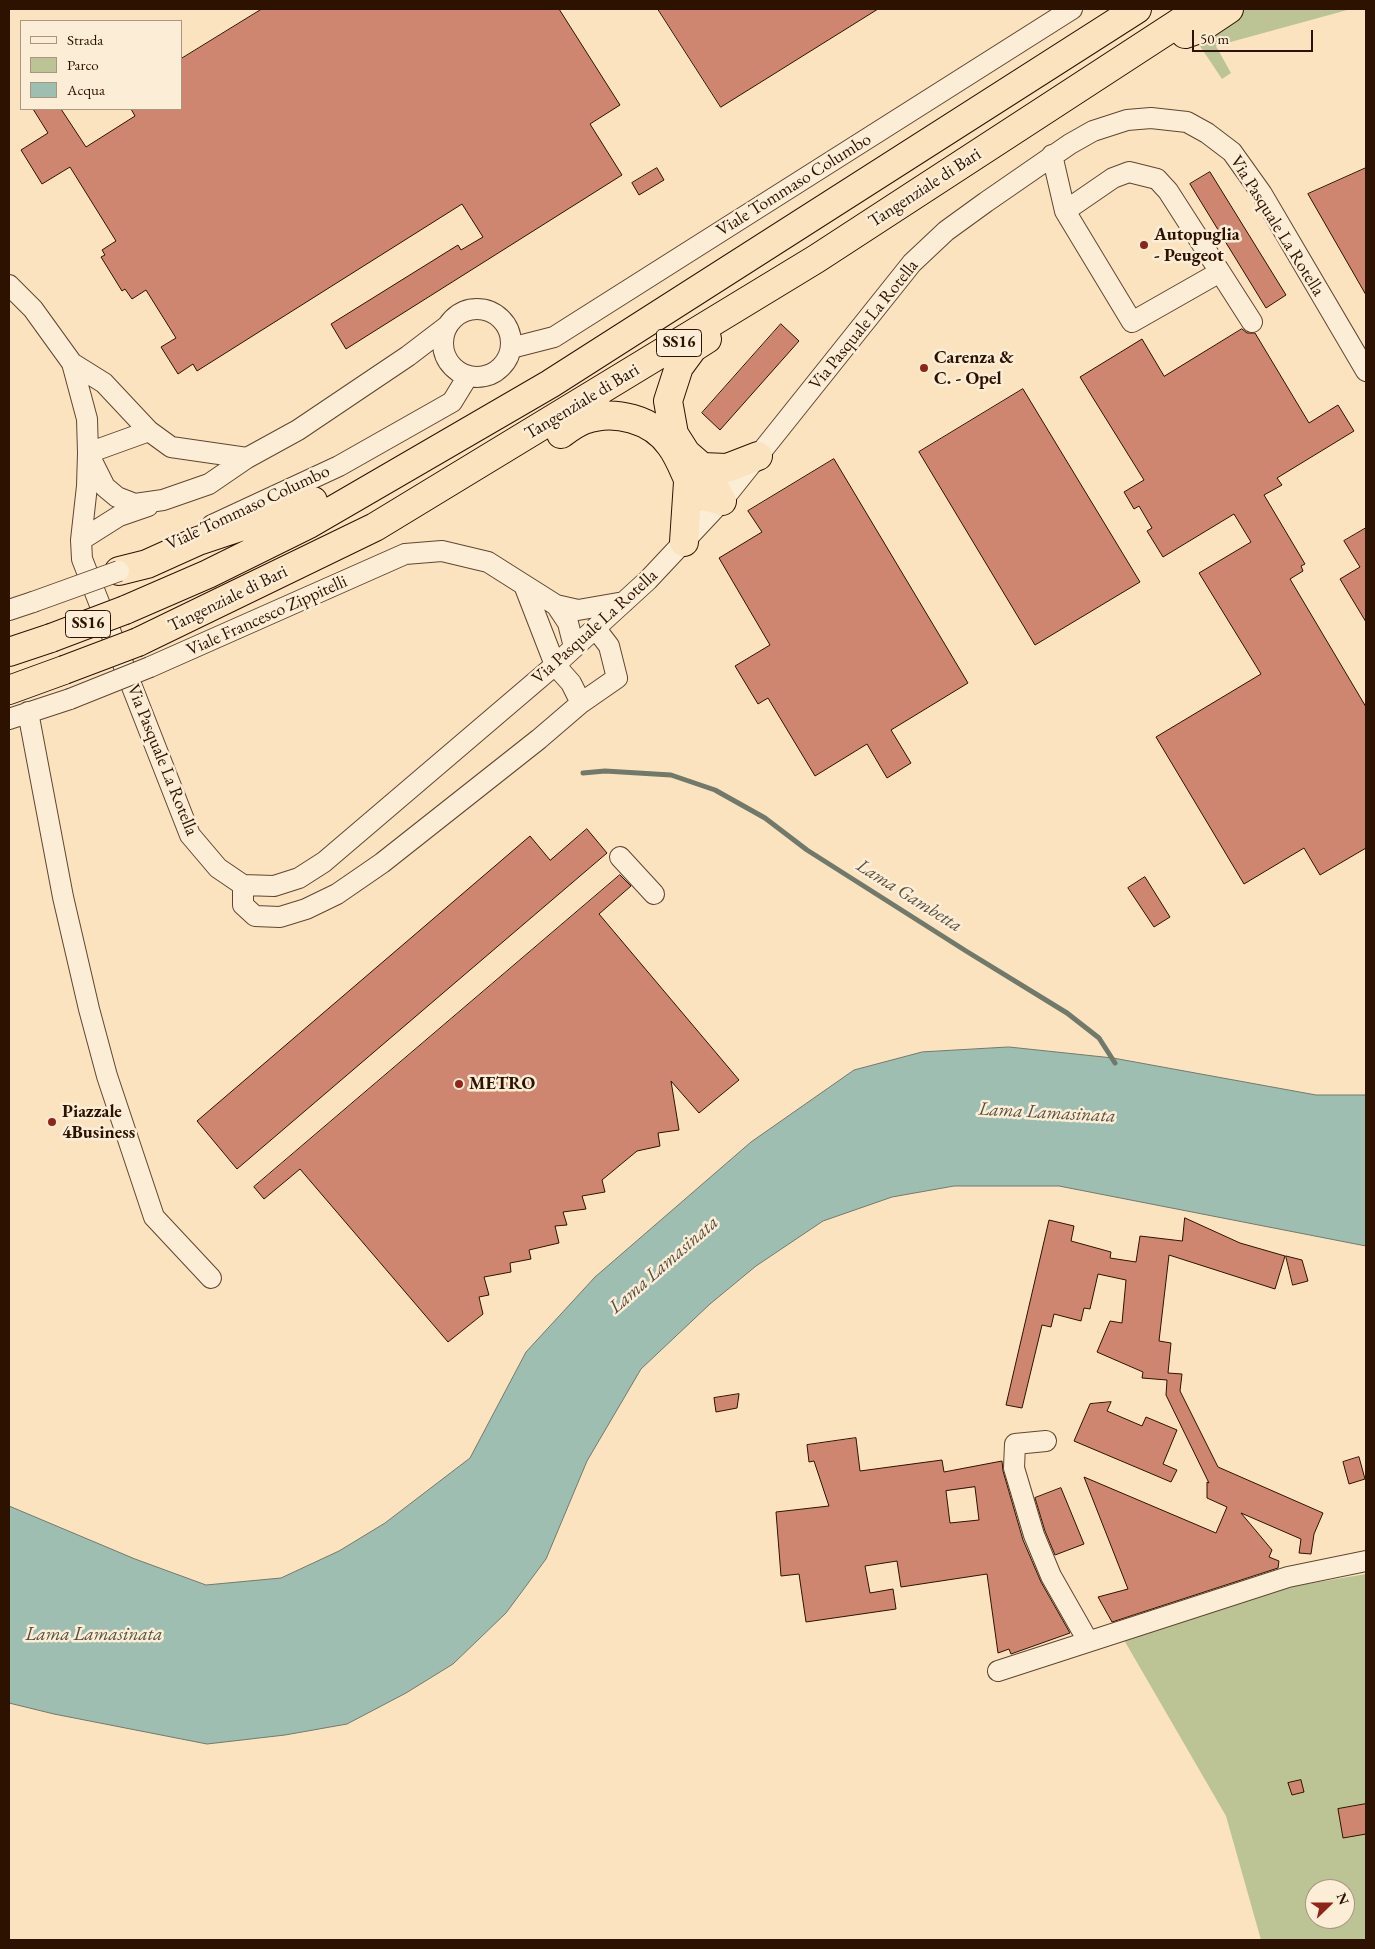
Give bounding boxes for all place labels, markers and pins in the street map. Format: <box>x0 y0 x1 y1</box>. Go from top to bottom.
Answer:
place label: Autopuglia - Peugeot <box>1154 224 1240 266</box>
marker: Autopuglia - Peugeot <box>1138 239 1150 251</box>
place label: Carenza & C. - Opel <box>934 347 1014 389</box>
marker: Carenza & C. - Opel <box>918 362 930 374</box>
place label: METRO <box>469 1073 535 1095</box>
marker: METRO <box>453 1078 465 1090</box>
place label: Piazzale 4Business <box>62 1101 135 1144</box>
marker: Piazzale 4Business <box>46 1116 58 1128</box>

